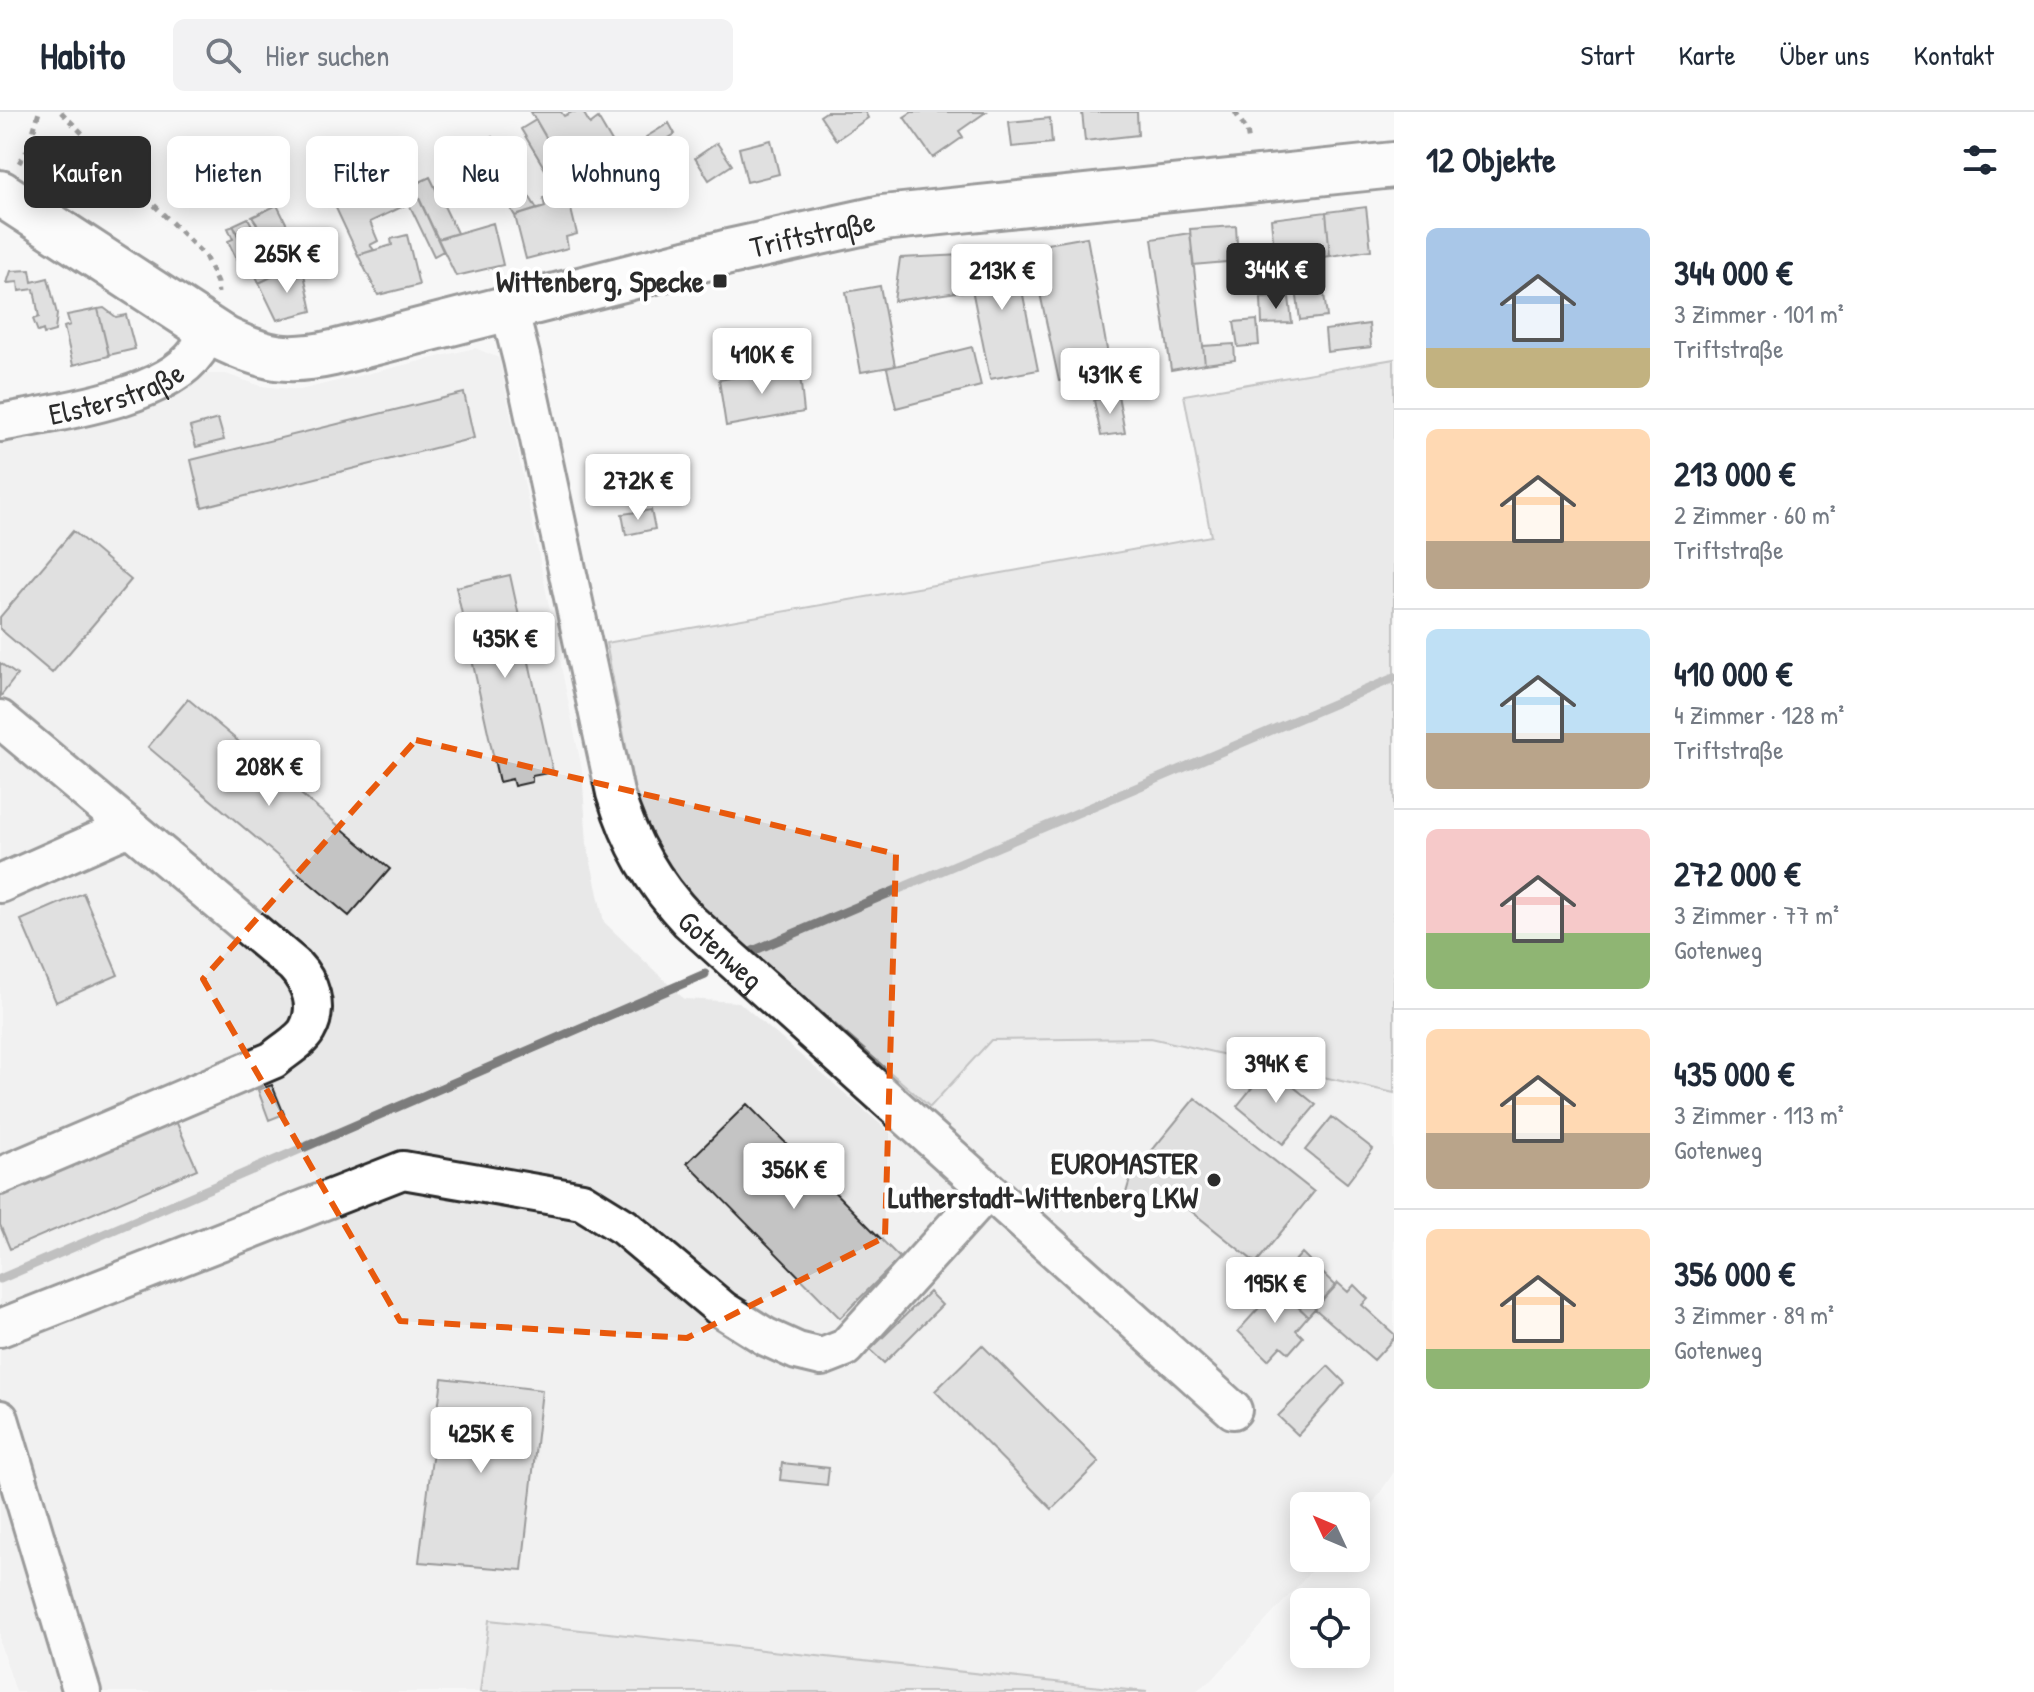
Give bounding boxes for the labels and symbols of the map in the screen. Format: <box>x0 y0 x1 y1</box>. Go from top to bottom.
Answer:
street label: Triftstraße <box>746 200 878 267</box>
pin: 265K € <box>222 227 352 295</box>
pin: 344K € <box>1211 243 1341 311</box>
pin: 213K € <box>937 244 1067 312</box>
place label: Wittenberg, Specke <box>496 261 704 302</box>
marker: Wittenberg, Specke <box>711 272 729 290</box>
pin: 410K € <box>697 328 827 396</box>
pin: 431K € <box>1045 348 1175 416</box>
street label: Elsterstraße <box>45 352 192 434</box>
pin: 272K € <box>573 454 703 522</box>
pin: 435K € <box>440 612 570 680</box>
pin: 208K € <box>204 740 334 808</box>
street label: Gotenweg <box>669 902 772 999</box>
pin: 394K € <box>1211 1037 1341 1105</box>
pin: 356K € <box>729 1143 859 1211</box>
place label: EUROMASTER Lutherstadt-Wittenberg LKW <box>888 1143 1199 1218</box>
marker: EUROMASTER Lutherstadt-Wittenberg LKW <box>1205 1171 1223 1189</box>
pin: 195K € <box>1210 1257 1340 1325</box>
pin: 425K € <box>416 1407 546 1475</box>
north arrow <box>1290 1492 1370 1572</box>

